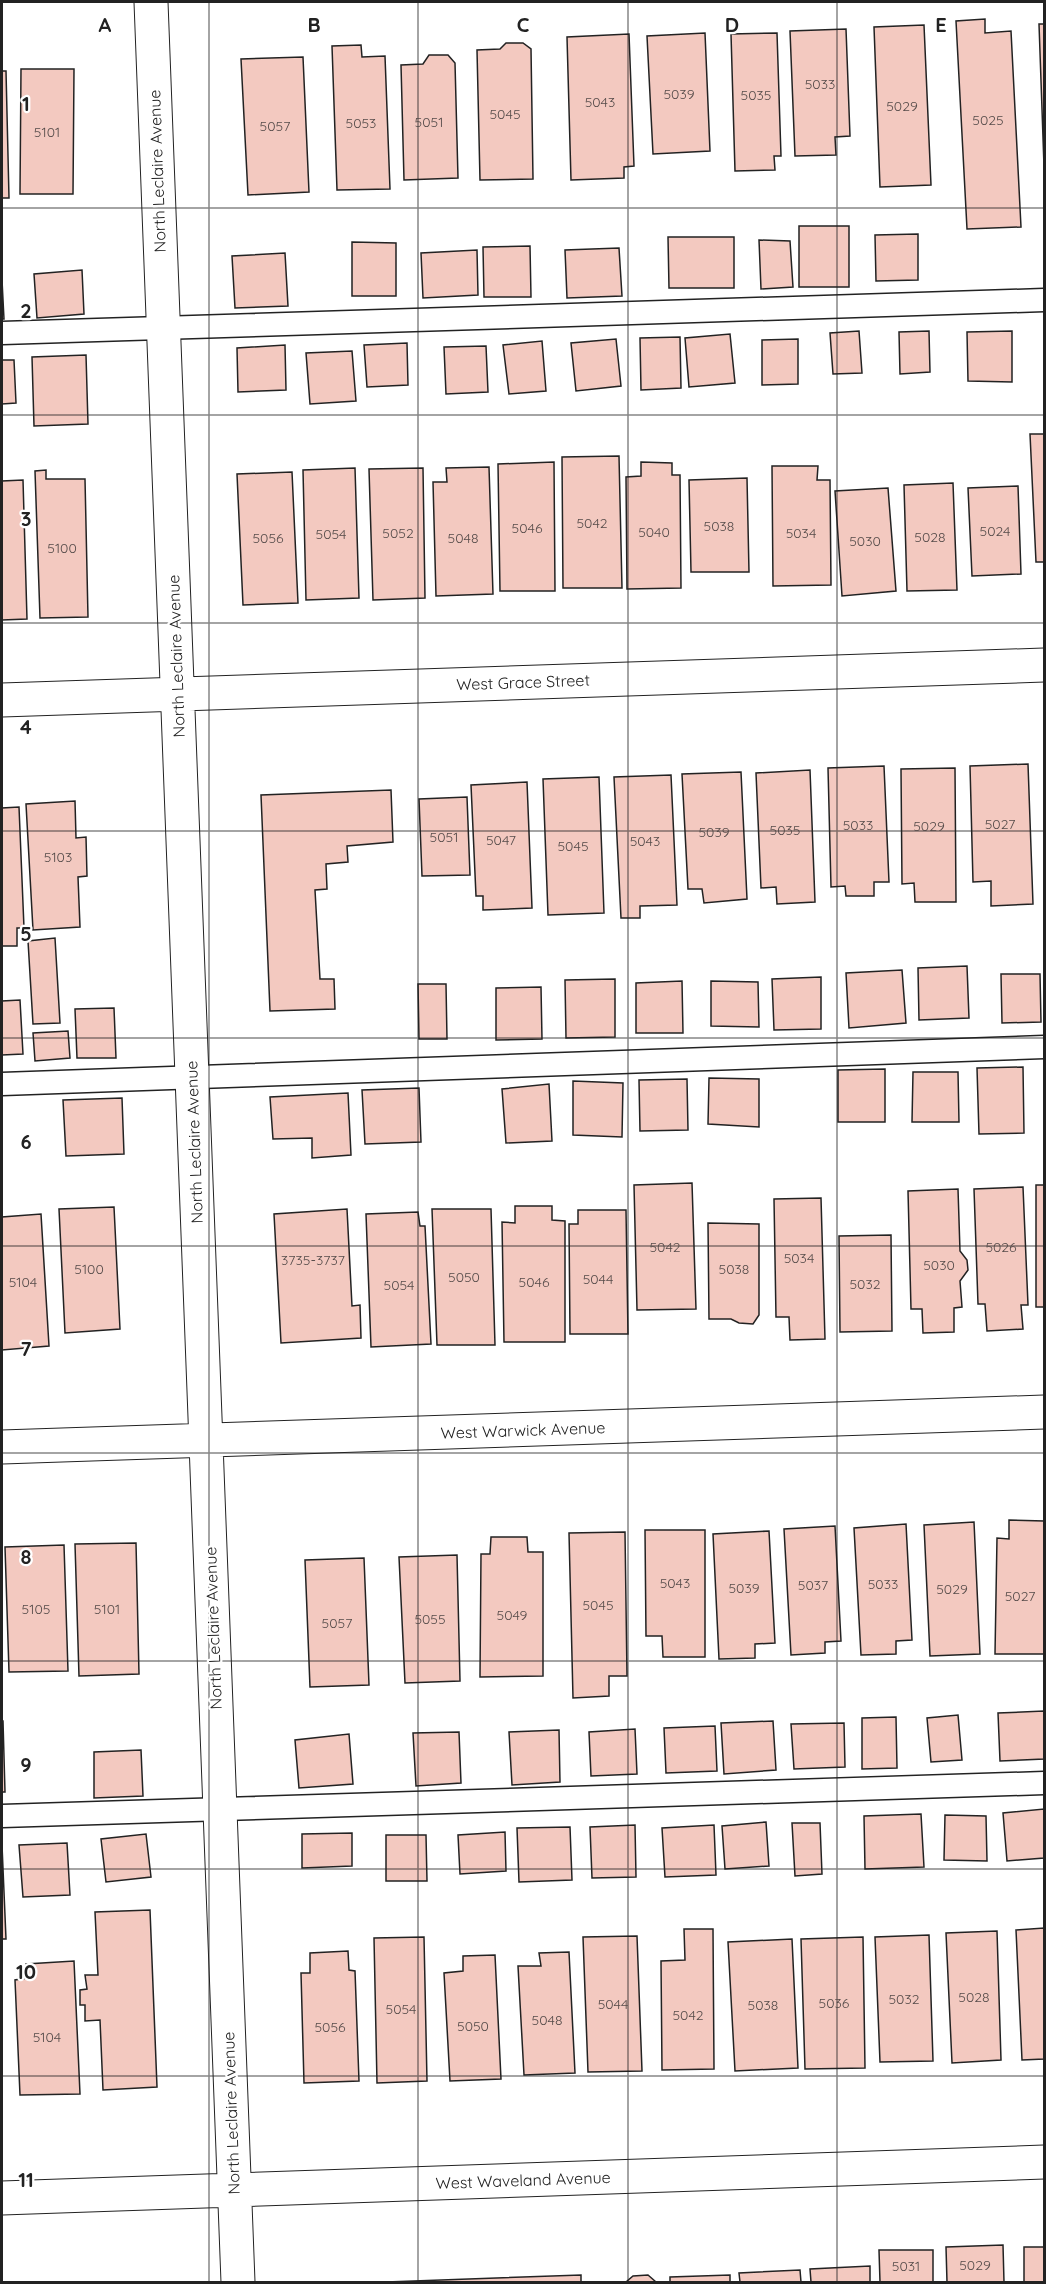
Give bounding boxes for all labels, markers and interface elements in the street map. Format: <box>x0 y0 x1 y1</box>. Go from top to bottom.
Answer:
text: A <box>99 12 112 37</box>
text: B <box>307 12 321 37</box>
text: C <box>517 12 530 37</box>
text: D <box>725 12 739 37</box>
text: E <box>935 12 947 37</box>
house number: 5033 <box>805 75 835 93</box>
house number: 5039 <box>663 85 695 103</box>
house number: 5035 <box>741 86 771 104</box>
street label: North Leclaire Avenue <box>144 89 170 253</box>
text: 1 <box>22 91 30 116</box>
house number: 5043 <box>585 93 615 111</box>
house number: 5029 <box>886 97 918 115</box>
house number: 5045 <box>489 105 521 123</box>
house number: 5025 <box>972 111 1004 129</box>
house number: 5051 <box>415 113 443 131</box>
house number: 5053 <box>346 114 376 132</box>
house number: 5057 <box>260 117 290 135</box>
house number: 5101 <box>34 123 60 141</box>
text: 2 <box>20 298 32 323</box>
text: 3 <box>21 506 31 531</box>
house number: 5042 <box>576 514 608 532</box>
house number: 5038 <box>704 517 734 535</box>
house number: 5046 <box>512 519 543 537</box>
house number: 5024 <box>980 522 1010 540</box>
house number: 5040 <box>638 523 670 541</box>
house number: 5052 <box>382 524 414 542</box>
house number: 5034 <box>786 524 816 542</box>
house number: 5054 <box>316 525 346 543</box>
house number: 5028 <box>914 528 946 546</box>
house number: 5056 <box>252 529 284 547</box>
house number: 5048 <box>448 529 478 547</box>
house number: 5030 <box>849 532 881 550</box>
house number: 5100 <box>47 539 77 557</box>
street label: North Leclaire Avenue <box>163 574 189 738</box>
street label: West Grace Street <box>456 670 590 694</box>
text: 4 <box>20 714 32 739</box>
house number: 5027 <box>985 815 1015 833</box>
house number: 5033 <box>843 816 873 834</box>
house number: 5029 <box>913 817 945 835</box>
house number: 5035 <box>770 821 800 839</box>
house number: 5039 <box>698 823 730 841</box>
house number: 5051 <box>430 828 458 846</box>
house number: 5047 <box>486 831 516 849</box>
house number: 5043 <box>630 832 660 850</box>
house number: 5045 <box>557 837 589 855</box>
house number: 5103 <box>44 848 72 866</box>
text: 5 <box>20 921 32 946</box>
street label: North Leclaire Avenue <box>181 1060 207 1224</box>
text: 6 <box>20 1129 32 1154</box>
house number: 5042 <box>649 1238 681 1256</box>
house number: 5026 <box>985 1238 1017 1256</box>
house number: 5034 <box>784 1249 814 1267</box>
house number: 3735-3737 <box>281 1251 345 1269</box>
house number: 5030 <box>923 1256 955 1274</box>
house number: 5100 <box>74 1260 104 1278</box>
house number: 5038 <box>719 1260 749 1278</box>
house number: 5050 <box>448 1268 480 1286</box>
house number: 5044 <box>583 1270 613 1288</box>
house number: 5104 <box>9 1273 37 1291</box>
house number: 5046 <box>519 1273 550 1291</box>
house number: 5032 <box>849 1275 881 1293</box>
house number: 5054 <box>384 1276 414 1294</box>
text: 7 <box>21 1336 32 1361</box>
street label: West Warwick Avenue <box>440 1417 606 1443</box>
text: 8 <box>21 1544 32 1569</box>
street label: North Leclaire Avenue <box>200 1546 226 1710</box>
house number: 5043 <box>660 1574 690 1592</box>
house number: 5033 <box>868 1575 898 1593</box>
house number: 5037 <box>798 1576 828 1594</box>
house number: 5039 <box>728 1579 760 1597</box>
house number: 5029 <box>936 1580 968 1598</box>
house number: 5027 <box>1005 1587 1035 1605</box>
house number: 5045 <box>582 1596 614 1614</box>
house number: 5105 <box>22 1600 50 1618</box>
house number: 5101 <box>94 1600 120 1618</box>
house number: 5049 <box>497 1606 528 1624</box>
house number: 5055 <box>414 1610 446 1628</box>
house number: 5057 <box>322 1614 352 1632</box>
text: 9 <box>20 1752 32 1777</box>
text: 10 <box>16 1959 36 1984</box>
house number: 5028 <box>958 1988 990 2006</box>
house number: 5032 <box>888 1990 920 2008</box>
house number: 5036 <box>819 1994 850 2012</box>
house number: 5044 <box>598 1995 628 2013</box>
house number: 5038 <box>748 1996 778 2014</box>
house number: 5054 <box>386 2000 416 2018</box>
house number: 5042 <box>672 2006 704 2024</box>
house number: 5048 <box>532 2011 562 2029</box>
house number: 5050 <box>457 2017 489 2035</box>
house number: 5056 <box>314 2018 346 2036</box>
house number: 5104 <box>33 2028 61 2046</box>
street label: North Leclaire Avenue <box>218 2031 244 2195</box>
text: 11 <box>18 2167 34 2192</box>
street label: West Waveland Avenue <box>435 2167 611 2193</box>
house number: 5029 <box>959 2256 991 2274</box>
house number: 5031 <box>892 2257 920 2275</box>

